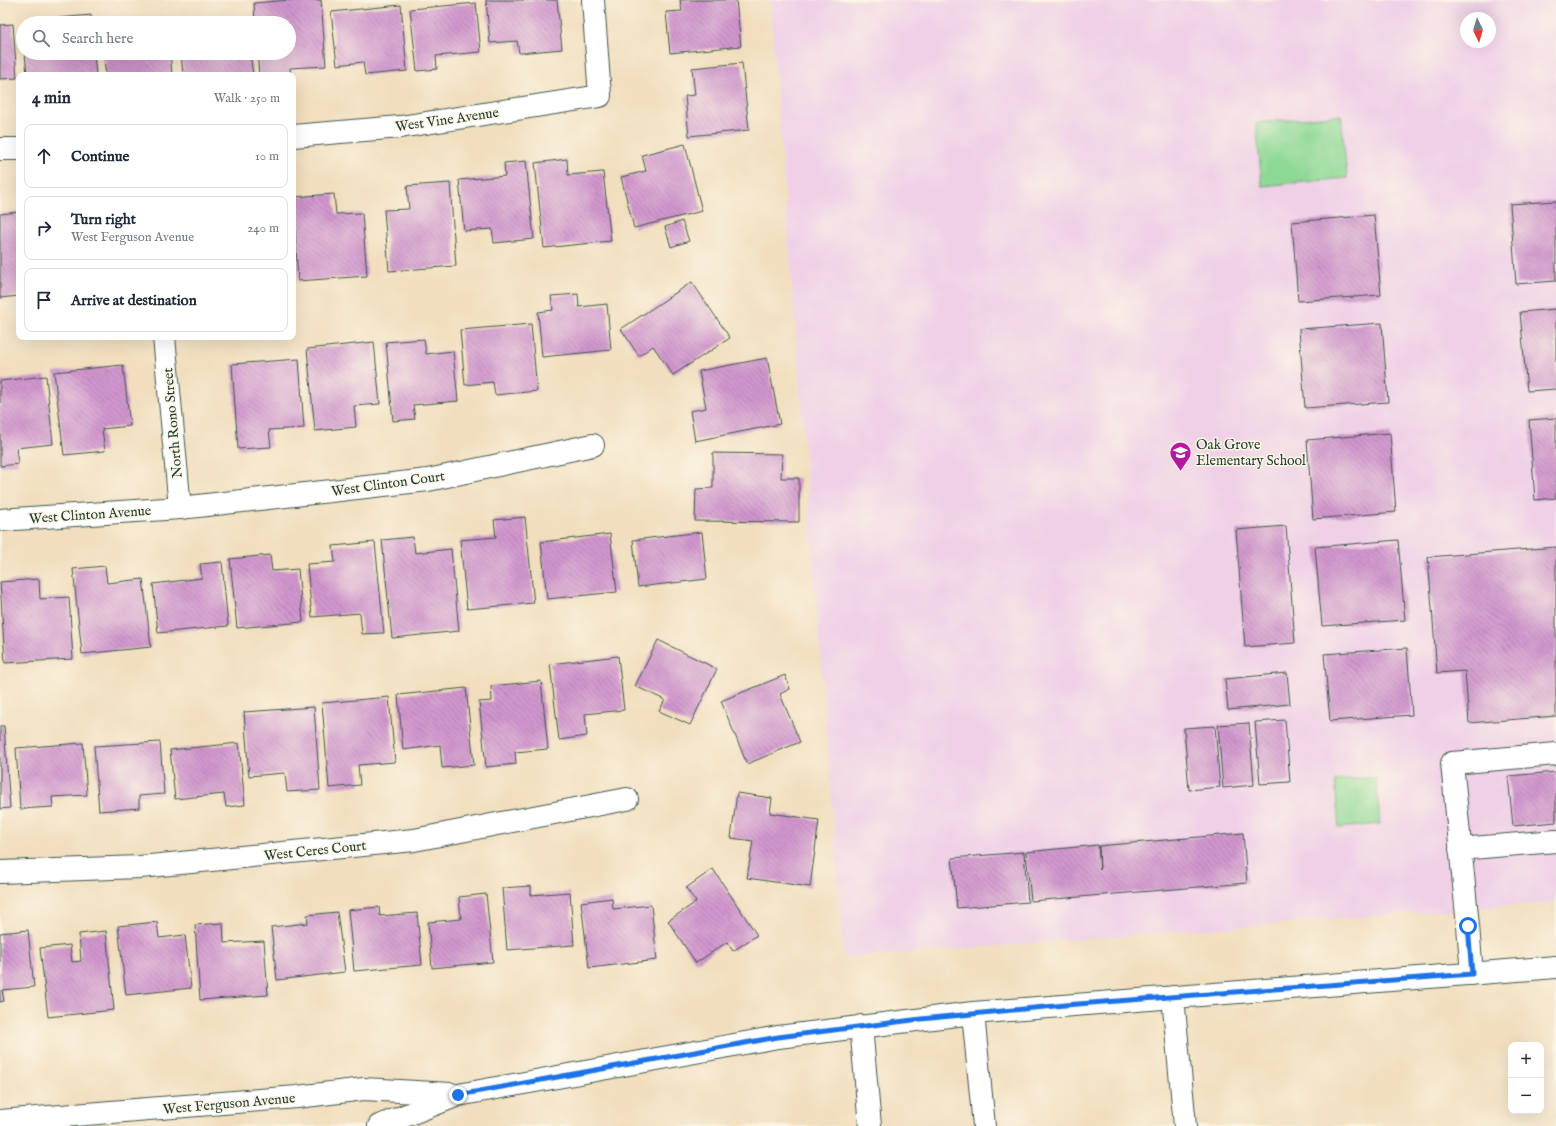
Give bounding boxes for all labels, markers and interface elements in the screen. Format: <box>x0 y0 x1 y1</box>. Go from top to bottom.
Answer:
north arrow <box>1460 12 1496 48</box>
search box <box>16 16 296 60</box>
icon: search <box>30 27 52 49</box>
text: Search here <box>62 29 133 48</box>
text: 4 min <box>32 88 71 109</box>
text: Walk · 250 m <box>214 90 280 107</box>
street label: West Vine Avenue <box>394 104 501 136</box>
icon: ahead <box>33 145 55 167</box>
text: Continue <box>71 147 129 166</box>
text: 10 m <box>255 148 279 165</box>
text: Turn right <box>71 210 136 229</box>
icon: right <box>33 217 55 239</box>
text: 240 m <box>247 220 279 237</box>
text: West Ferguson Avenue <box>71 229 194 246</box>
icon: arrive <box>33 289 55 311</box>
text: Arrive at destination <box>71 291 197 310</box>
street label: North Rono Street <box>159 367 187 479</box>
place label: Oak Grove Elementary School <box>1196 436 1306 470</box>
school or university icon: Oak Grove Elementary School <box>1168 439 1194 472</box>
street label: West Clinton Court <box>330 467 446 501</box>
street label: West Clinton Avenue <box>28 502 152 528</box>
street label: West Ceres Court <box>263 837 367 865</box>
route start <box>1459 917 1477 935</box>
map controls <box>1508 1042 1544 1114</box>
button: + <box>1508 1042 1544 1078</box>
button: − <box>1508 1078 1544 1114</box>
route end <box>449 1086 467 1104</box>
street label: West Ferguson Avenue <box>162 1089 297 1119</box>

